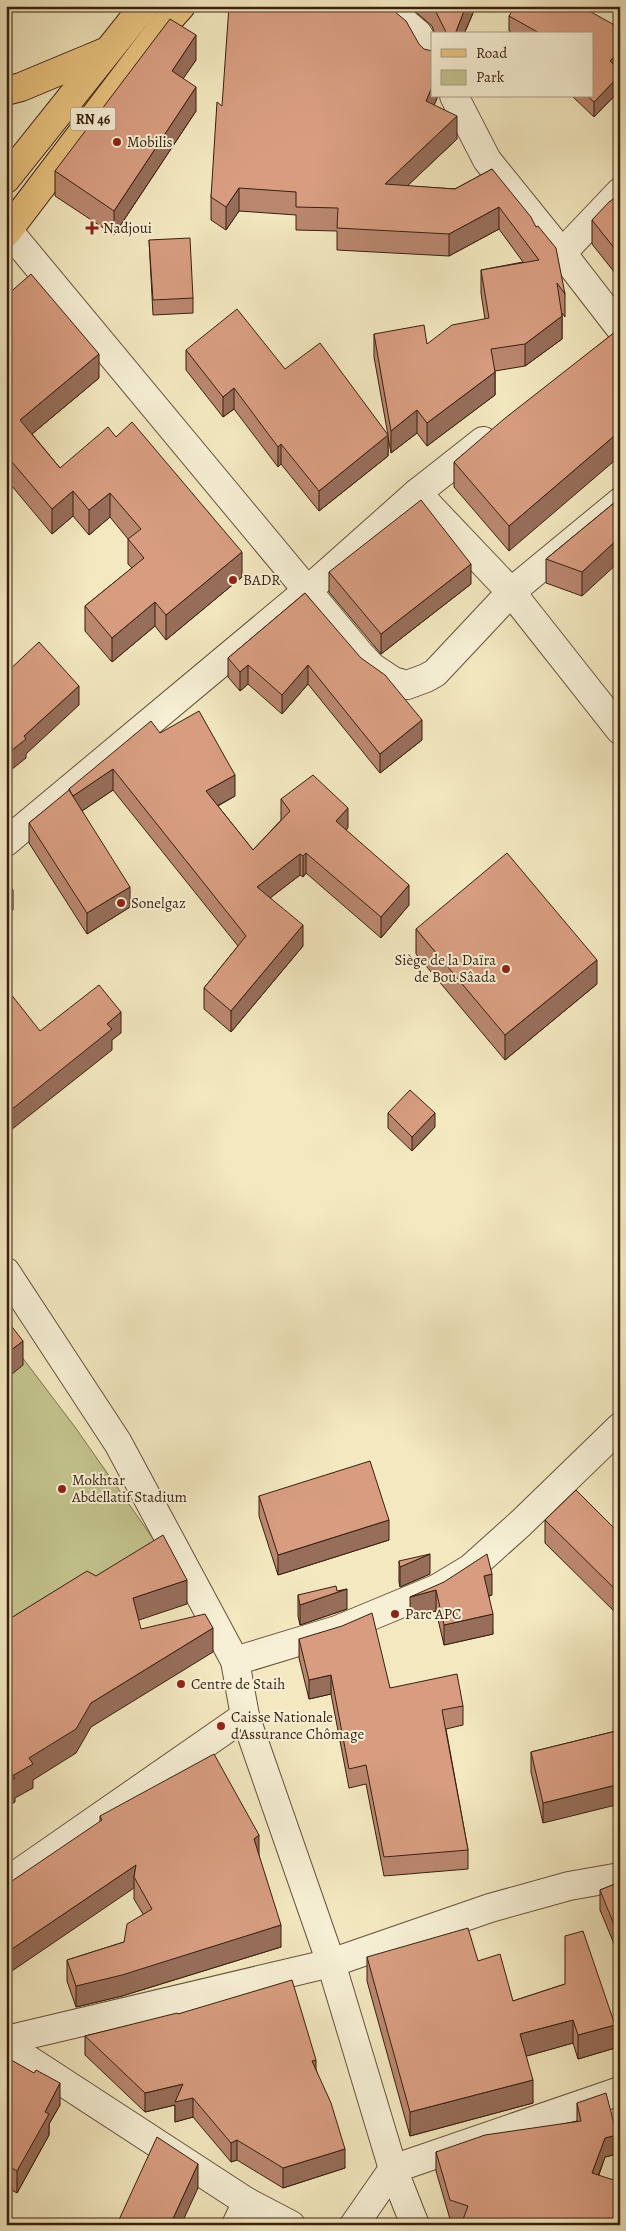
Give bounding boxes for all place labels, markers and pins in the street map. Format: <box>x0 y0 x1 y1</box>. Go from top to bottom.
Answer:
place label: Mobilis <box>127 132 173 152</box>
marker: Mobilis <box>111 136 123 148</box>
place label: Nadjoui <box>103 218 152 238</box>
marker: Nadjoui <box>85 221 99 235</box>
place label: BADR <box>243 570 281 590</box>
marker: BADR <box>227 574 239 586</box>
place label: Sonelgaz <box>131 893 186 913</box>
marker: Sonelgaz <box>115 897 127 909</box>
place label: Siège de la Daïra de Bou Sâada <box>394 950 496 987</box>
marker: Siège de la Daïra de Bou Sâada <box>500 963 512 975</box>
place label: Mokhtar Abdellatif Stadium <box>71 1470 188 1507</box>
marker: Mokhtar Abdellatif Stadium <box>56 1483 68 1495</box>
place label: Parc APC <box>405 1604 461 1624</box>
marker: Parc APC <box>389 1608 401 1620</box>
place label: Centre de Staih <box>191 1674 285 1694</box>
marker: Centre de Staih <box>175 1678 187 1690</box>
place label: Caisse Nationale d'Assurance Chômage <box>231 1707 365 1744</box>
marker: Caisse Nationale d'Assurance Chômage <box>215 1720 227 1732</box>

